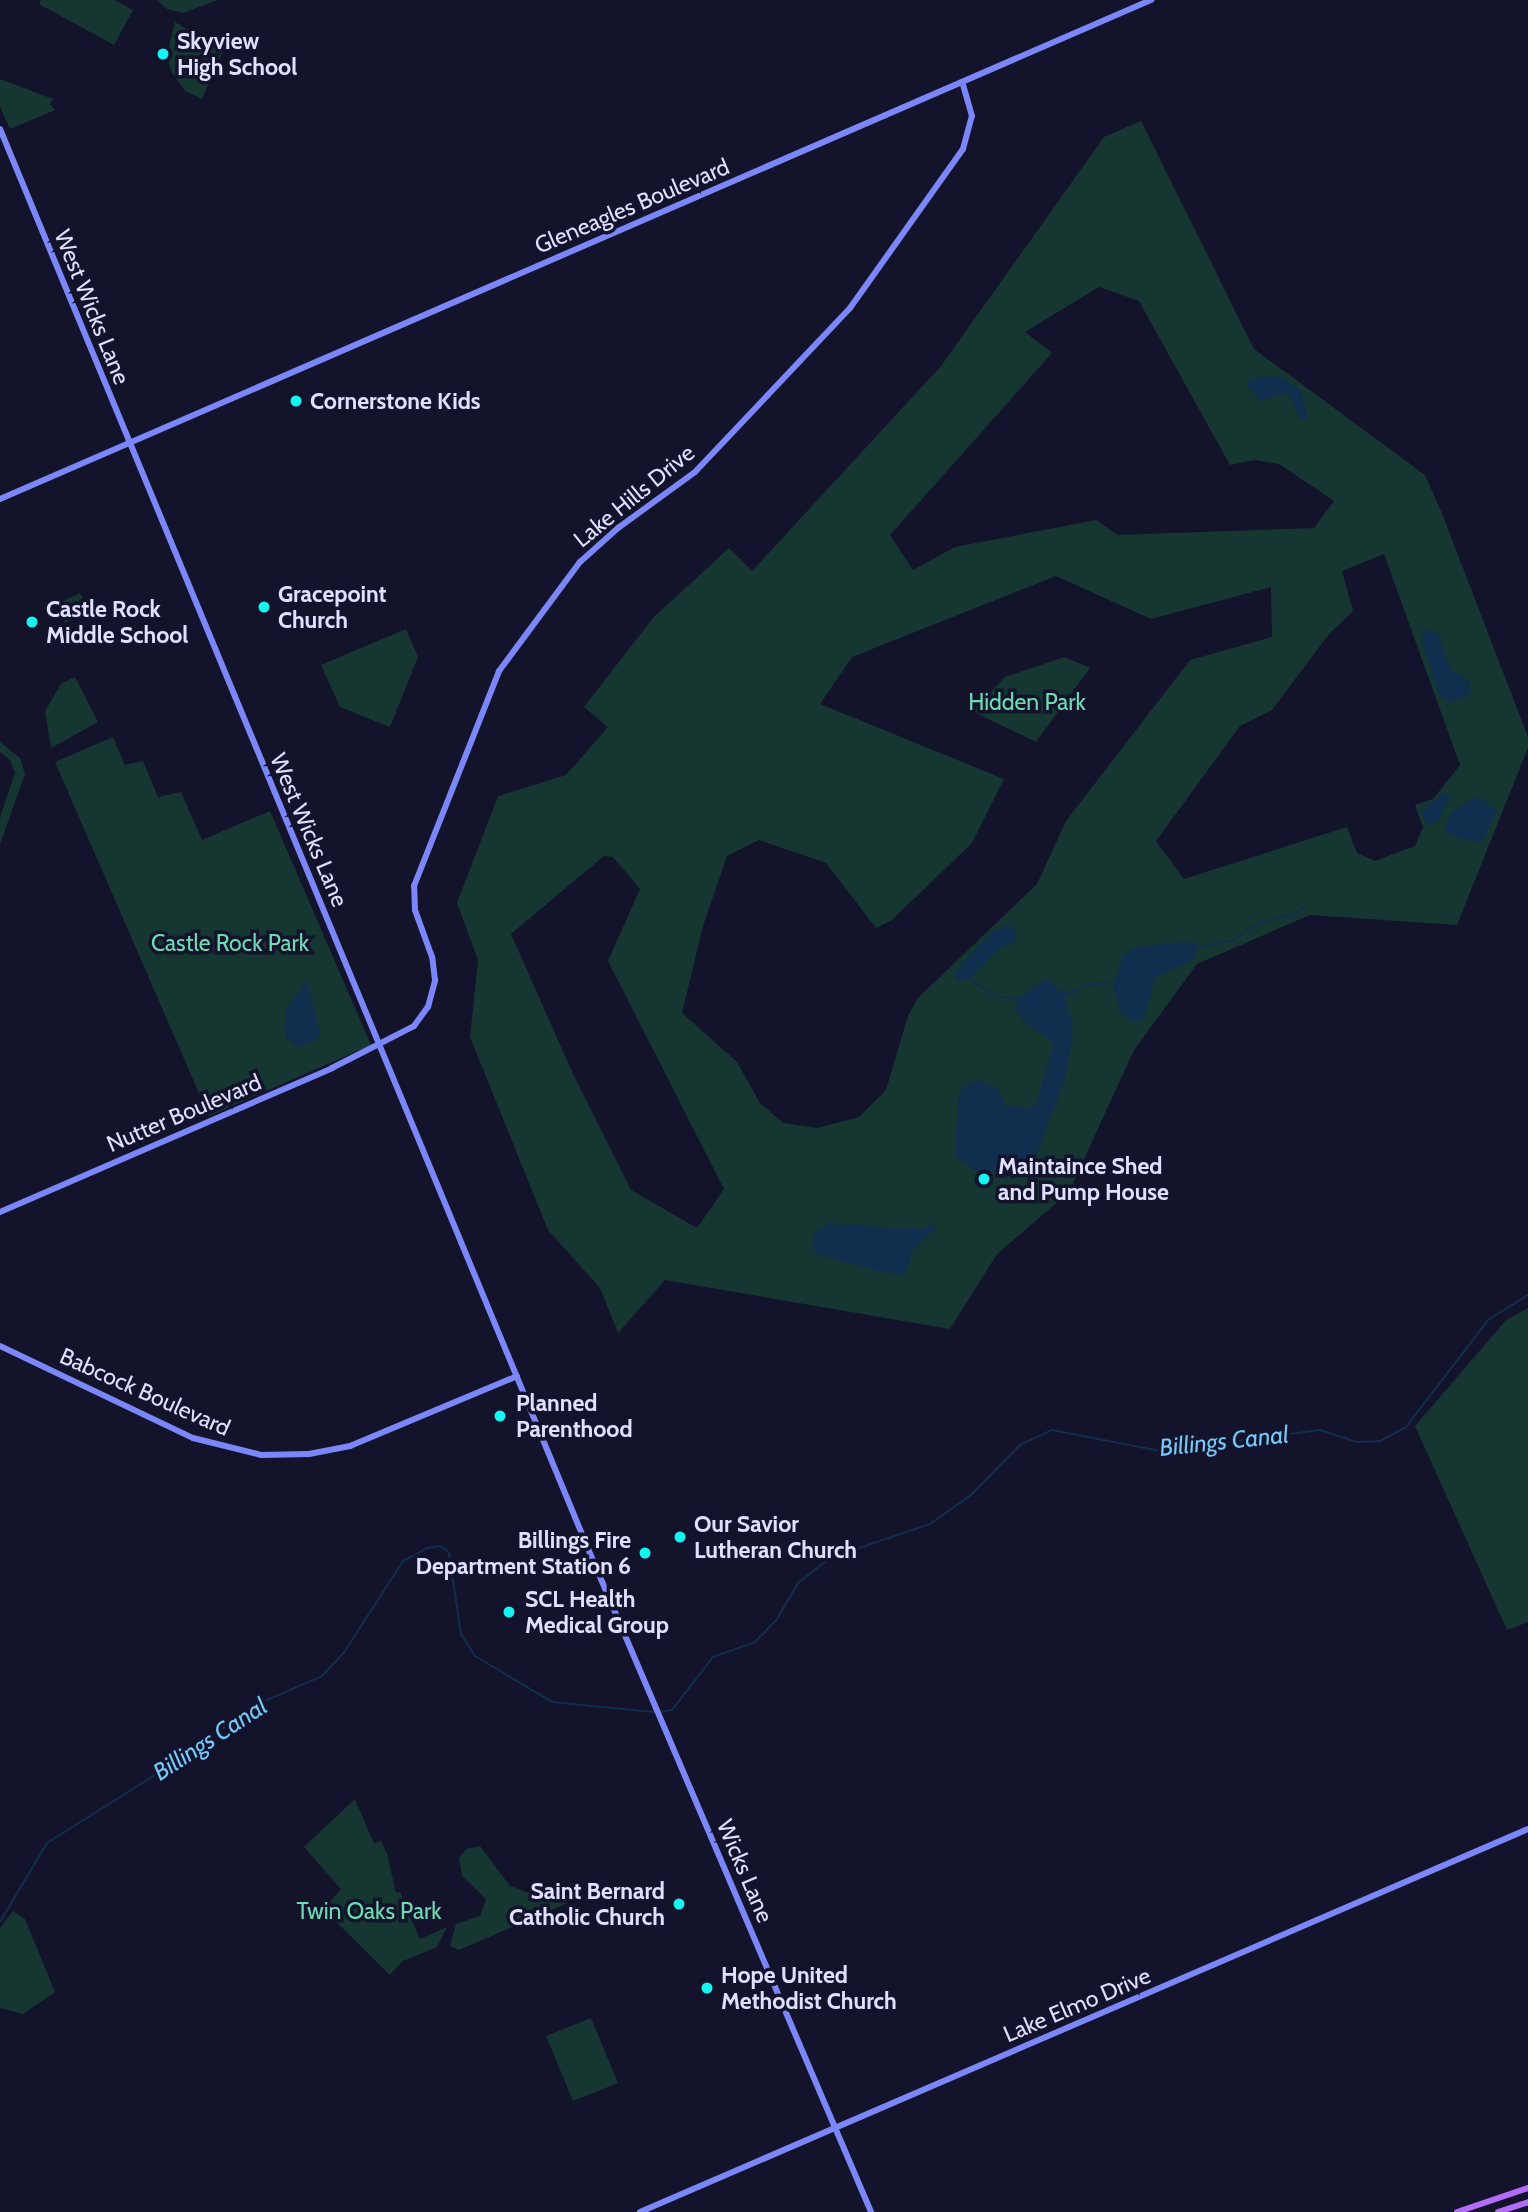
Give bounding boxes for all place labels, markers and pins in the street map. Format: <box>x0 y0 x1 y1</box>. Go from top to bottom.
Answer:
place label: Skyview High School <box>177 27 297 81</box>
marker: Skyview High School <box>155 46 171 62</box>
place label: Cornerstone Kids <box>310 387 481 415</box>
marker: Cornerstone Kids <box>288 393 304 409</box>
place label: Gracepoint Church <box>278 580 386 634</box>
place label: Castle Rock Middle School <box>46 595 188 649</box>
marker: Gracepoint Church <box>256 599 272 615</box>
marker: Castle Rock Middle School <box>24 614 40 630</box>
place label: Maintaince Shed and Pump House <box>998 1152 1169 1206</box>
marker: Maintaince Shed and Pump House <box>976 1171 992 1187</box>
place label: Planned Parenthood <box>516 1389 633 1443</box>
marker: Planned Parenthood <box>490 1406 510 1426</box>
place label: Our Savior Lutheran Church <box>694 1510 857 1564</box>
place label: Billings Fire Department Station 6 <box>416 1526 631 1580</box>
marker: Our Savior Lutheran Church <box>672 1529 688 1545</box>
marker: Billings Fire Department Station 6 <box>637 1545 653 1561</box>
place label: SCL Health Medical Group <box>525 1585 669 1639</box>
marker: SCL Health Medical Group <box>499 1602 519 1622</box>
place label: Saint Bernard Catholic Church <box>509 1877 665 1931</box>
marker: Saint Bernard Catholic Church <box>671 1896 687 1912</box>
place label: Hope United Methodist Church <box>721 1961 897 2015</box>
marker: Hope United Methodist Church <box>699 1980 715 1996</box>

